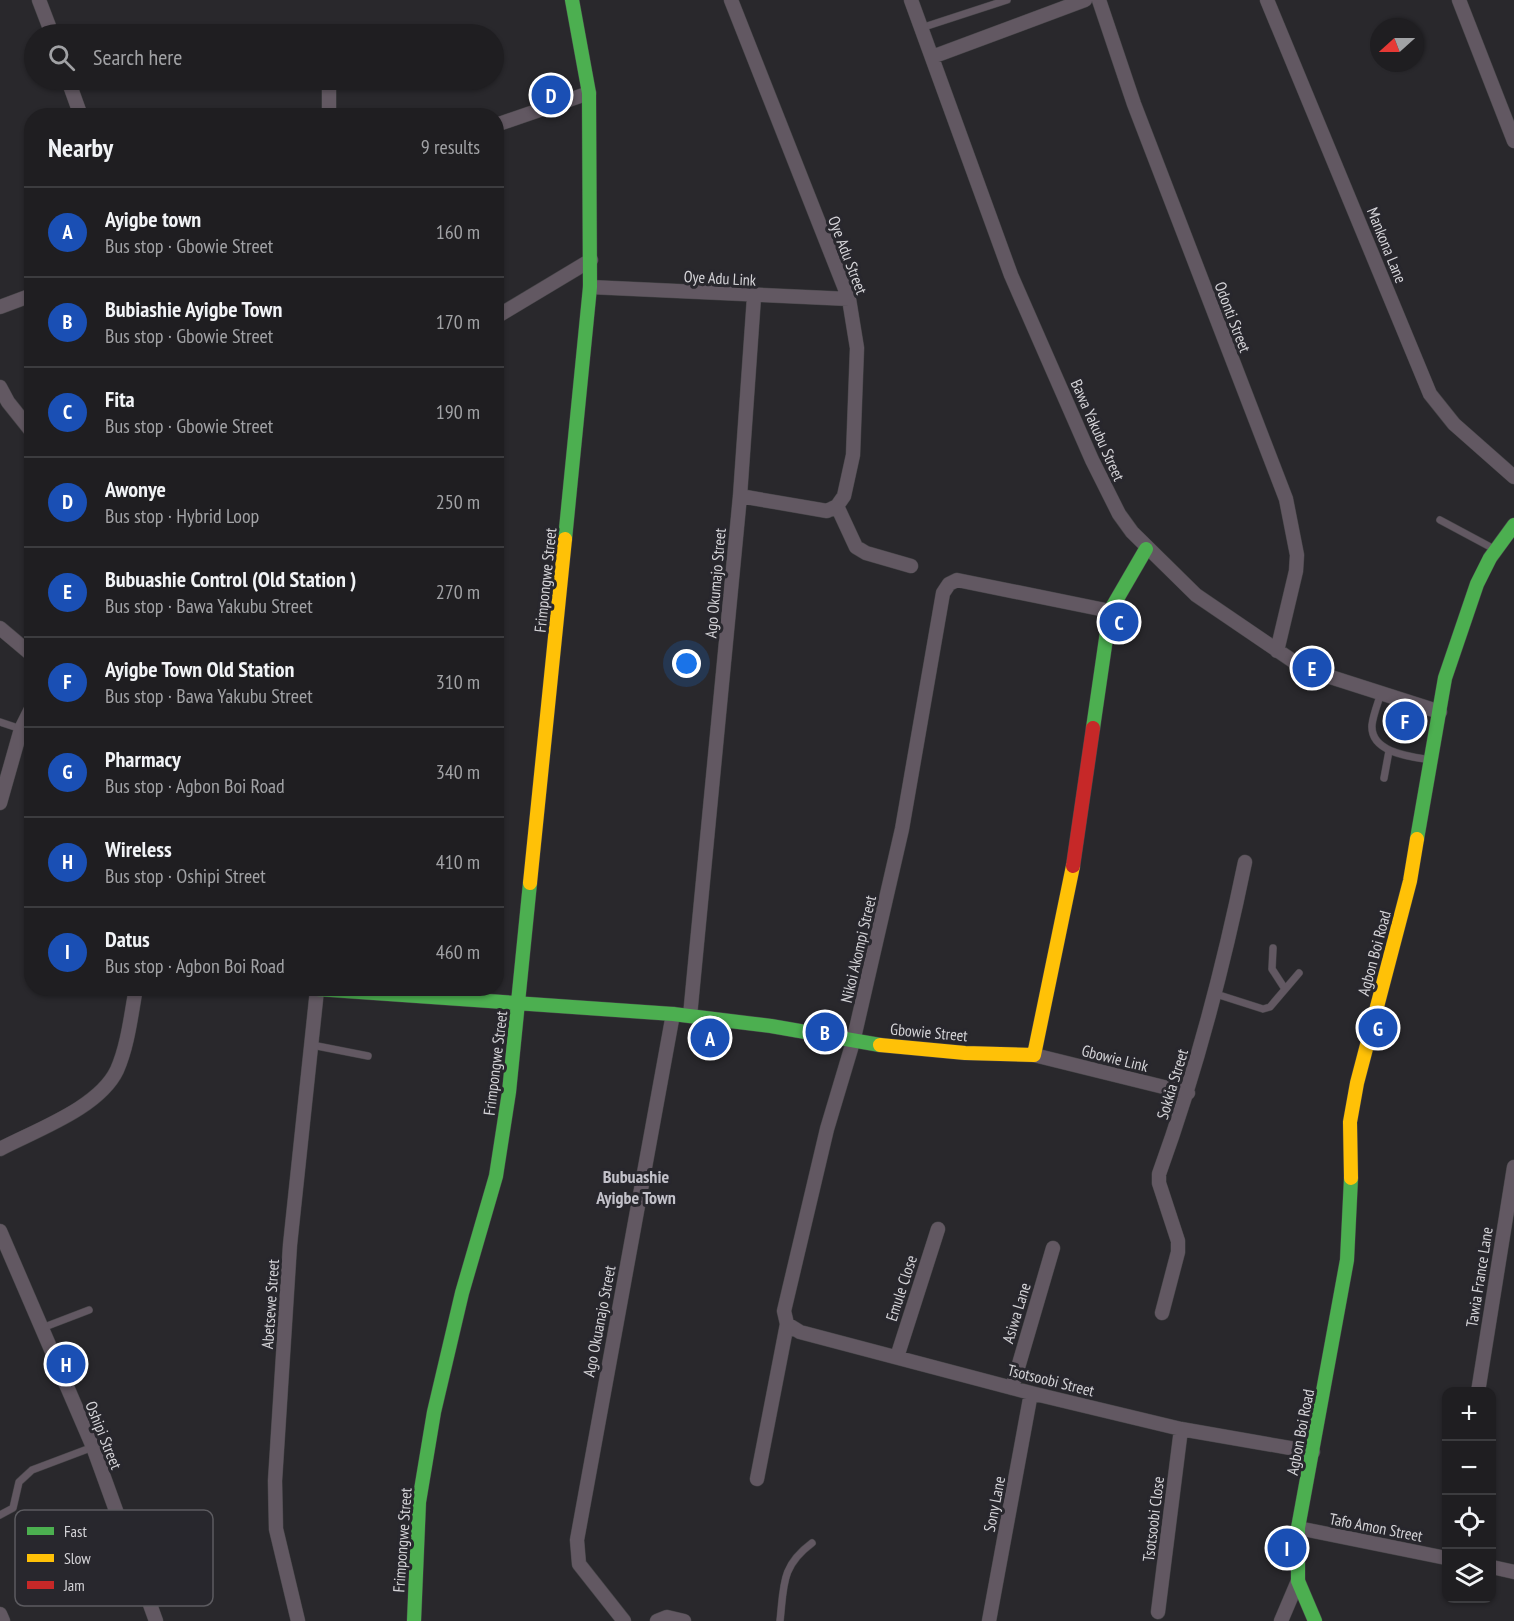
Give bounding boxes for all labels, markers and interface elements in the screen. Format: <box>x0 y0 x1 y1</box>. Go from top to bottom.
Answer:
north arrow <box>1370 18 1424 72</box>
search box <box>24 24 504 90</box>
icon: search <box>45 41 78 74</box>
text: Search here <box>93 43 182 71</box>
pin: D <box>532 72 570 118</box>
text: Nearby <box>48 131 113 164</box>
text: 9 results <box>421 134 480 160</box>
street label: Mankona Lane <box>1363 204 1411 286</box>
text: Ayigbe town <box>105 205 201 233</box>
street label: Oye Adu Street <box>824 213 872 297</box>
text: A <box>62 219 73 245</box>
text: 160 m <box>436 219 480 245</box>
text: Bus stop · Gbowie Street <box>105 233 273 259</box>
street label: Oye Adu Link <box>683 266 757 290</box>
street label: Odonti Street <box>1210 279 1256 356</box>
text: Bubiashie Ayigbe Town <box>105 295 282 323</box>
text: B <box>63 309 72 335</box>
text: 170 m <box>436 309 480 335</box>
text: Bus stop · Gbowie Street <box>105 323 273 349</box>
street label: Bawa Yakubu Street <box>1067 376 1130 484</box>
text: Fita <box>105 385 135 413</box>
text: C <box>63 399 72 425</box>
text: 190 m <box>436 399 480 425</box>
text: Bus stop · Gbowie Street <box>105 413 273 439</box>
text: Awonye <box>105 475 166 503</box>
text: D <box>62 489 73 515</box>
text: 250 m <box>436 489 480 515</box>
text: Bus stop · Hybrid Loop <box>105 503 259 529</box>
street label: Frimpongwe Street <box>530 526 561 633</box>
street label: Ago Okumajo Street <box>700 527 730 639</box>
text: Bubuashie Control (Old Station ) <box>105 565 356 593</box>
text: E <box>63 579 72 605</box>
text: 270 m <box>436 579 480 605</box>
text: Bus stop · Bawa Yakubu Street <box>105 593 313 619</box>
pin: C <box>1100 600 1138 644</box>
pin: E <box>1292 646 1332 690</box>
your location <box>672 649 701 678</box>
text: Ayigbe Town Old Station <box>105 655 294 683</box>
text: F <box>63 669 72 695</box>
text: 310 m <box>436 669 480 695</box>
text: Bus stop · Bawa Yakubu Street <box>105 683 313 709</box>
pin: F <box>1386 698 1424 744</box>
text: Pharmacy <box>105 745 181 773</box>
text: G <box>62 759 73 785</box>
text: 340 m <box>436 759 480 785</box>
text: Bus stop · Agbon Boi Road <box>105 773 285 799</box>
text: Wireless <box>105 835 172 863</box>
text: H <box>62 849 73 875</box>
text: 410 m <box>436 849 480 875</box>
text: Bus stop · Oshipi Street <box>105 863 266 889</box>
street label: Nikoi Akompi Street <box>836 893 880 1005</box>
street label: Agbon Boi Road <box>1353 908 1395 998</box>
text: Datus <box>105 925 150 953</box>
text: I <box>65 939 70 965</box>
text: 460 m <box>436 939 480 965</box>
text: Bus stop · Agbon Boi Road <box>105 953 285 979</box>
pin: G <box>1358 1006 1398 1050</box>
street label: Frimpongwe Street <box>479 1009 511 1116</box>
pin: B <box>806 1010 844 1054</box>
pin: A <box>690 1016 730 1060</box>
street label: Gbowie Street <box>889 1019 969 1045</box>
street label: Gbowie Link <box>1080 1040 1151 1076</box>
street label: Sokkia Street <box>1152 1046 1192 1122</box>
district label: Bubuashie Ayigbe Town <box>595 1165 676 1209</box>
street label: Tawia France Lane <box>1461 1225 1497 1329</box>
street label: Emule Close <box>881 1253 921 1323</box>
street label: Abetsewe Street <box>257 1258 283 1350</box>
street label: Ago Okuanajo Street <box>578 1263 620 1378</box>
street label: Asiwa Lane <box>997 1280 1035 1346</box>
pin: H <box>46 1342 86 1386</box>
street label: Tsotsoobi Street <box>1006 1360 1097 1401</box>
street label: Agbon Boi Road <box>1282 1387 1318 1477</box>
map controls <box>1442 1387 1496 1603</box>
button: + <box>1442 1387 1496 1441</box>
street label: Oshipi Street <box>81 1398 127 1473</box>
button: − <box>1442 1441 1496 1495</box>
street label: Sony Lane <box>979 1475 1009 1533</box>
street label: Tsotsoobi Close <box>1138 1475 1168 1563</box>
street label: Frimpongwe Street <box>388 1486 416 1593</box>
button: locate <box>1442 1495 1496 1549</box>
street label: Tafo Amon Street <box>1328 1508 1425 1546</box>
legend <box>15 1510 213 1606</box>
text: Fast <box>64 1521 87 1541</box>
pin: I <box>1268 1526 1306 1570</box>
text: Slow <box>64 1548 91 1568</box>
button: layers <box>1442 1549 1496 1603</box>
text: Jam <box>63 1575 85 1595</box>

